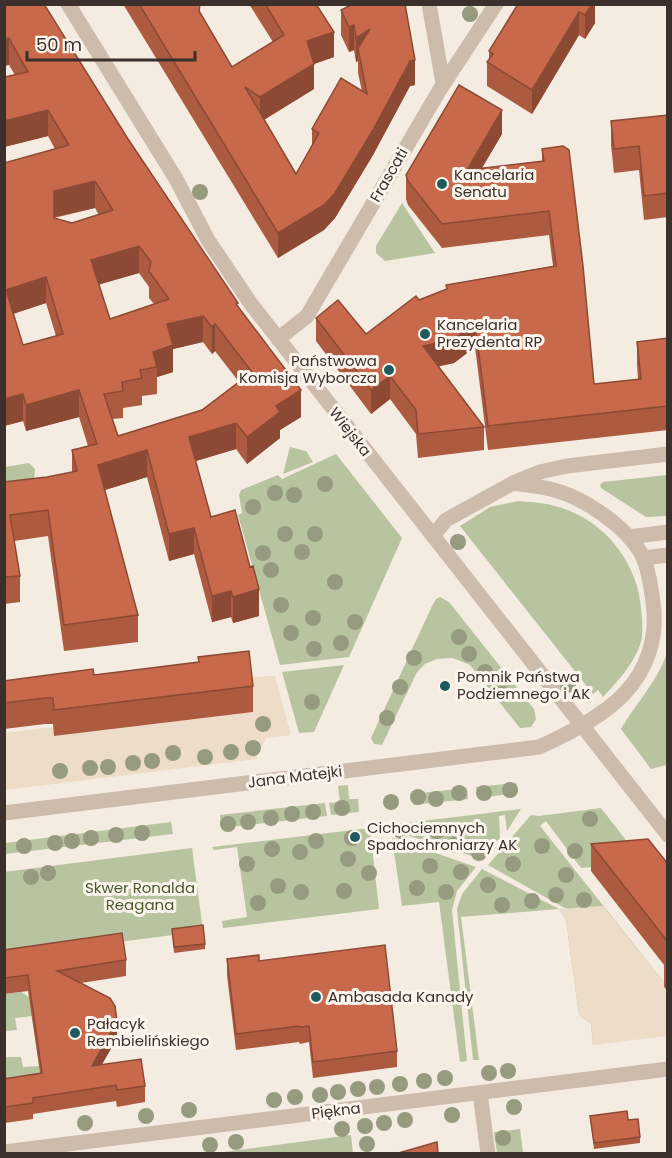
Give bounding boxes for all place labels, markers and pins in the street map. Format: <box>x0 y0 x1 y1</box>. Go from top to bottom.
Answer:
place label: Kancelaria Senatu <box>454 164 534 202</box>
marker: Kancelaria Senatu <box>435 177 449 191</box>
place label: Kancelaria Prezydenta RP <box>437 314 543 352</box>
marker: Kancelaria Prezydenta RP <box>418 327 432 341</box>
place label: Państwowa Komisja Wyborcza <box>239 350 377 388</box>
marker: Państwowa Komisja Wyborcza <box>382 363 396 377</box>
place label: Pomnik Państwa Podziemnego i AK <box>457 666 590 704</box>
marker: Pomnik Państwa Podziemnego i AK <box>438 679 452 693</box>
place label: Cichociemnych Spadochroniarzy AK <box>367 817 517 855</box>
marker: Cichociemnych Spadochroniarzy AK <box>348 830 362 844</box>
place label: Ambasada Kanady <box>328 986 474 1007</box>
marker: Ambasada Kanady <box>309 990 323 1004</box>
place label: Pałacyk Rembielińskiego <box>87 1013 209 1051</box>
marker: Pałacyk Rembielińskiego <box>68 1026 82 1040</box>

